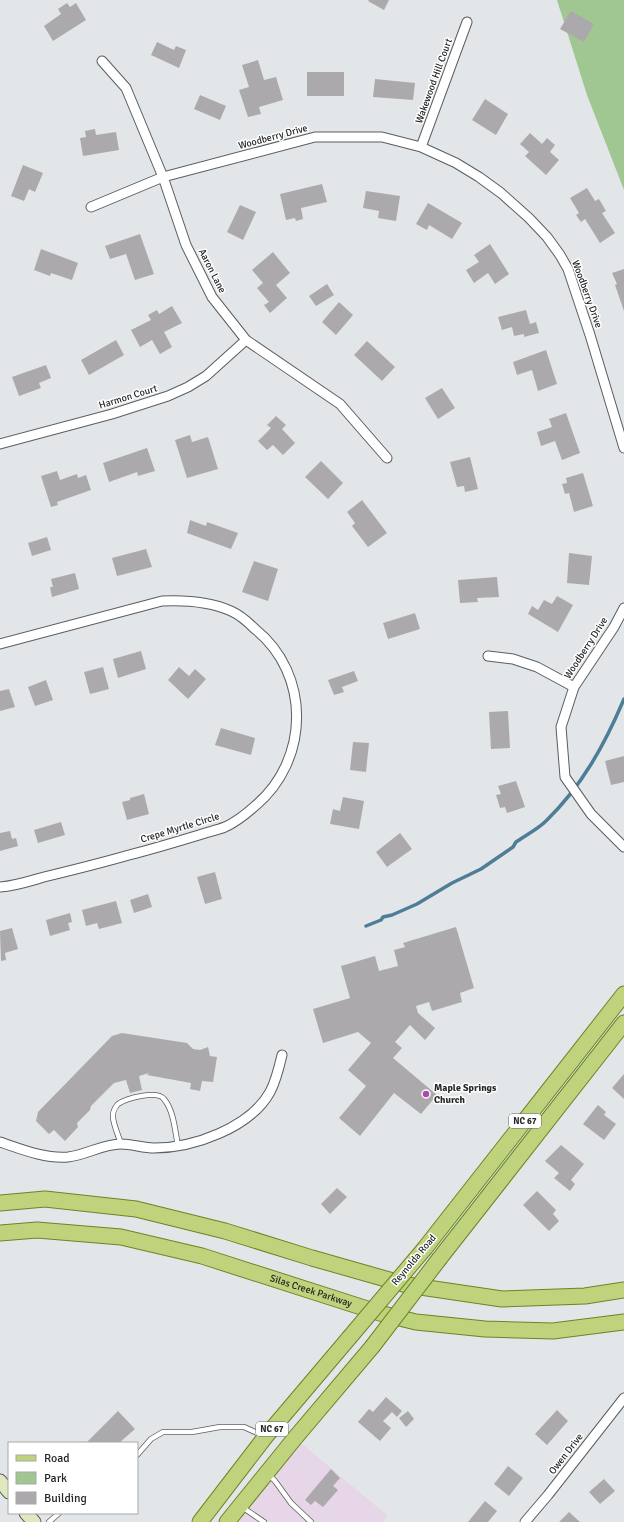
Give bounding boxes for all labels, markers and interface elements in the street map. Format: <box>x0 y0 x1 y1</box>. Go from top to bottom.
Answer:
street label: Wakewood Hill Court <box>413 37 455 125</box>
street label: Woodberry Drive <box>237 122 309 152</box>
street label: Aaron Lane <box>196 247 228 295</box>
street label: Woodberry Drive <box>569 259 605 329</box>
street label: Harmon Court <box>97 382 159 412</box>
street label: Woodberry Drive <box>562 615 610 681</box>
street label: Crepe Myrtle Circle <box>139 810 221 846</box>
place label: Maple Springs Church <box>434 1082 497 1106</box>
marker: Maple Springs Church <box>421 1089 431 1099</box>
road number: NC 67 <box>509 1114 541 1128</box>
street label: Reynolda Road <box>389 1232 439 1288</box>
street label: Silas Creek Parkway <box>268 1272 354 1310</box>
road number: NC 67 <box>256 1422 288 1436</box>
street label: Owen Drive <box>546 1431 586 1477</box>
legend <box>8 1442 138 1514</box>
text: Road <box>44 1451 70 1466</box>
text: Park <box>44 1471 67 1486</box>
text: Building <box>44 1491 87 1506</box>

